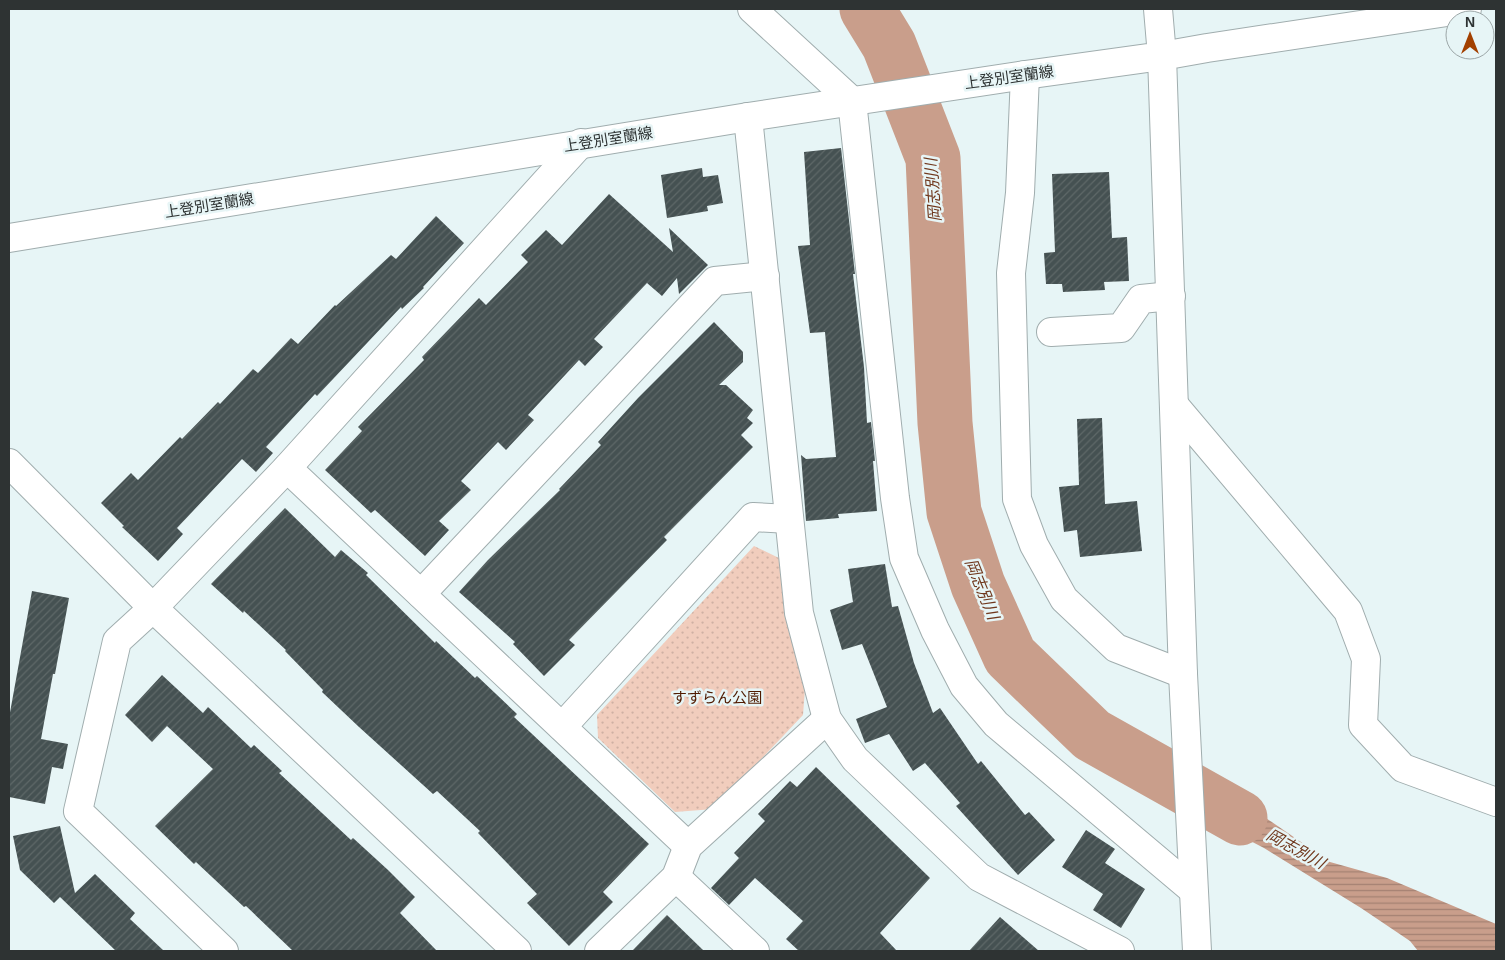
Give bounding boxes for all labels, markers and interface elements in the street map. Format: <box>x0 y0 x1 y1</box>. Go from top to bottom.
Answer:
north arrow <box>1445 10 1495 60</box>
text: N <box>1465 14 1475 30</box>
street label: 上登別室蘭線 <box>963 62 1055 92</box>
street label: 上登別室蘭線 <box>562 124 654 154</box>
water label: 岡志別川 <box>922 155 944 223</box>
street label: 上登別室蘭線 <box>163 190 255 220</box>
water label: 岡志別川 <box>962 556 1003 624</box>
park label: すずらん公園 <box>672 689 762 706</box>
water label: 岡志別川 <box>1264 826 1330 873</box>

